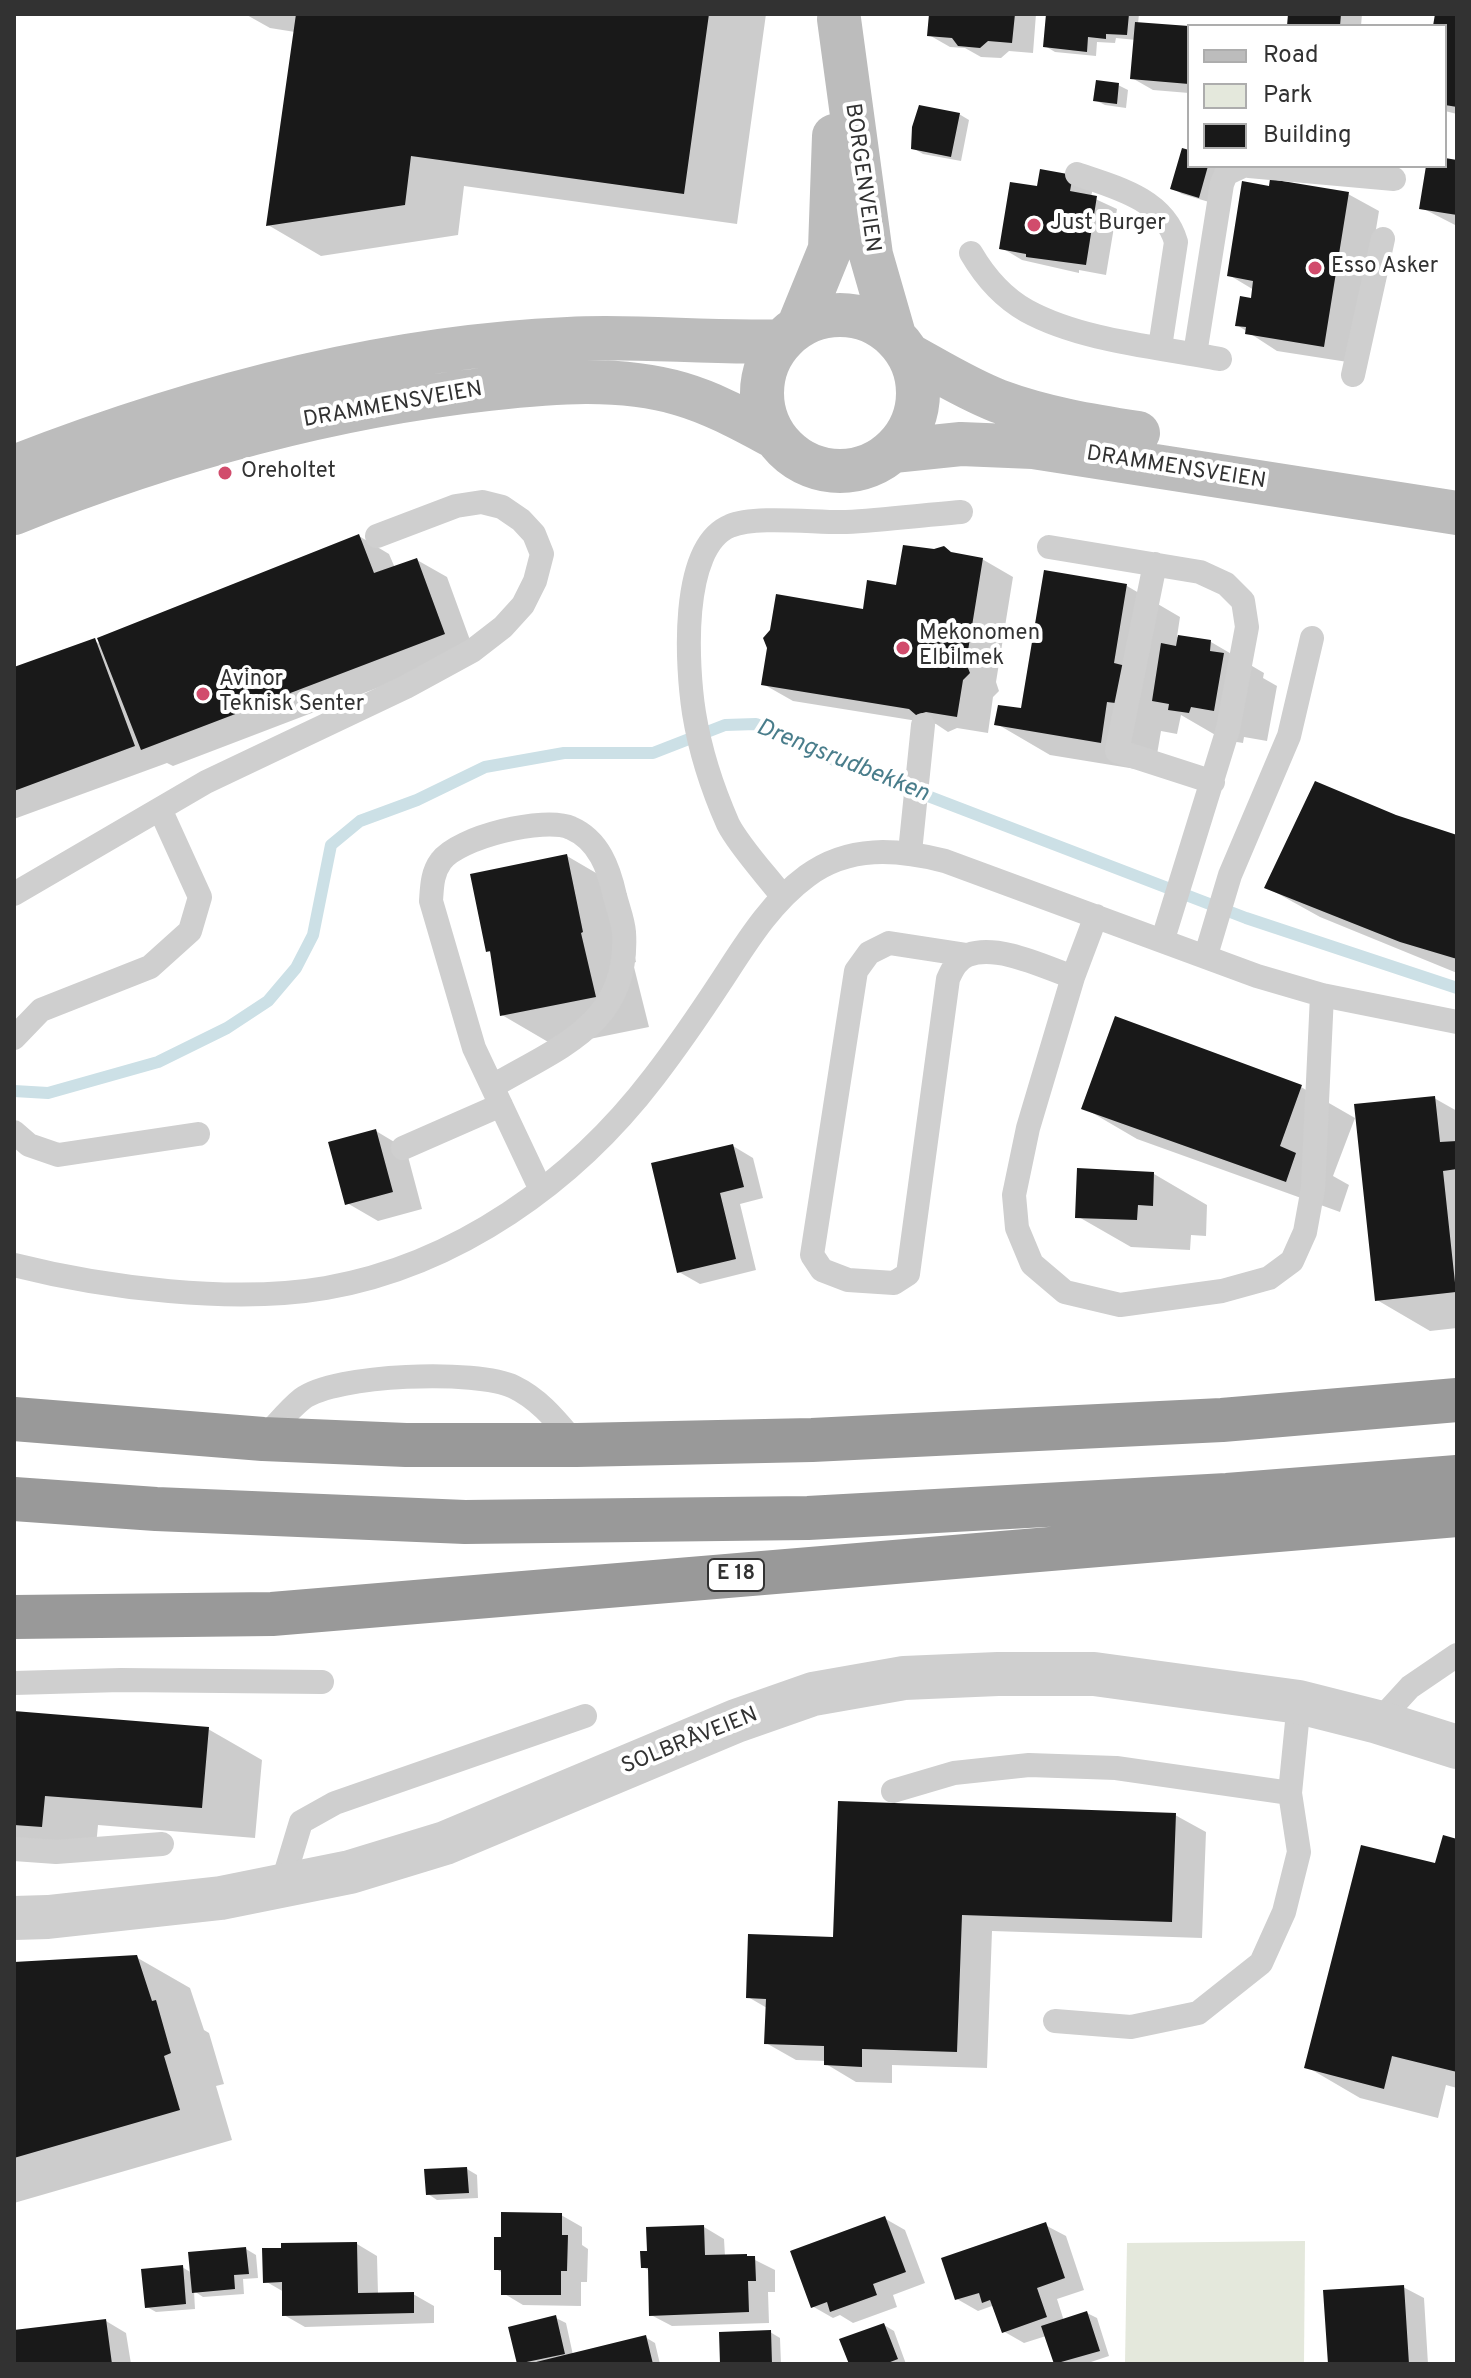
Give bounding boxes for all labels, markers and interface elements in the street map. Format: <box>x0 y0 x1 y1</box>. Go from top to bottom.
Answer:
legend <box>1187 24 1447 168</box>
text: Road <box>1263 41 1319 71</box>
text: Park <box>1263 81 1313 111</box>
street label: BORGENVEIEN <box>837 102 885 254</box>
text: Building <box>1263 121 1352 151</box>
place label: Just Burger <box>1050 212 1166 238</box>
marker: Just Burger <box>1025 216 1043 234</box>
place label: Esso Asker <box>1331 255 1438 281</box>
marker: Esso Asker <box>1306 259 1324 277</box>
street label: DRAMMENSVEIEN <box>301 377 485 435</box>
street label: DRAMMENSVEIEN <box>1084 442 1268 496</box>
place label: Oreholtet <box>241 460 336 486</box>
marker: Oreholtet <box>216 464 234 482</box>
place label: Mekonomen Elbilmek <box>919 622 1040 674</box>
marker: Mekonomen Elbilmek <box>894 639 912 657</box>
place label: Avinor Teknisk Senter <box>219 668 364 720</box>
marker: Avinor Teknisk Senter <box>194 685 212 703</box>
water label: Drengsrudbekken <box>752 714 932 810</box>
road number: E 18 <box>708 1559 764 1591</box>
street label: SOLBRÅVEIEN <box>618 1703 762 1781</box>

